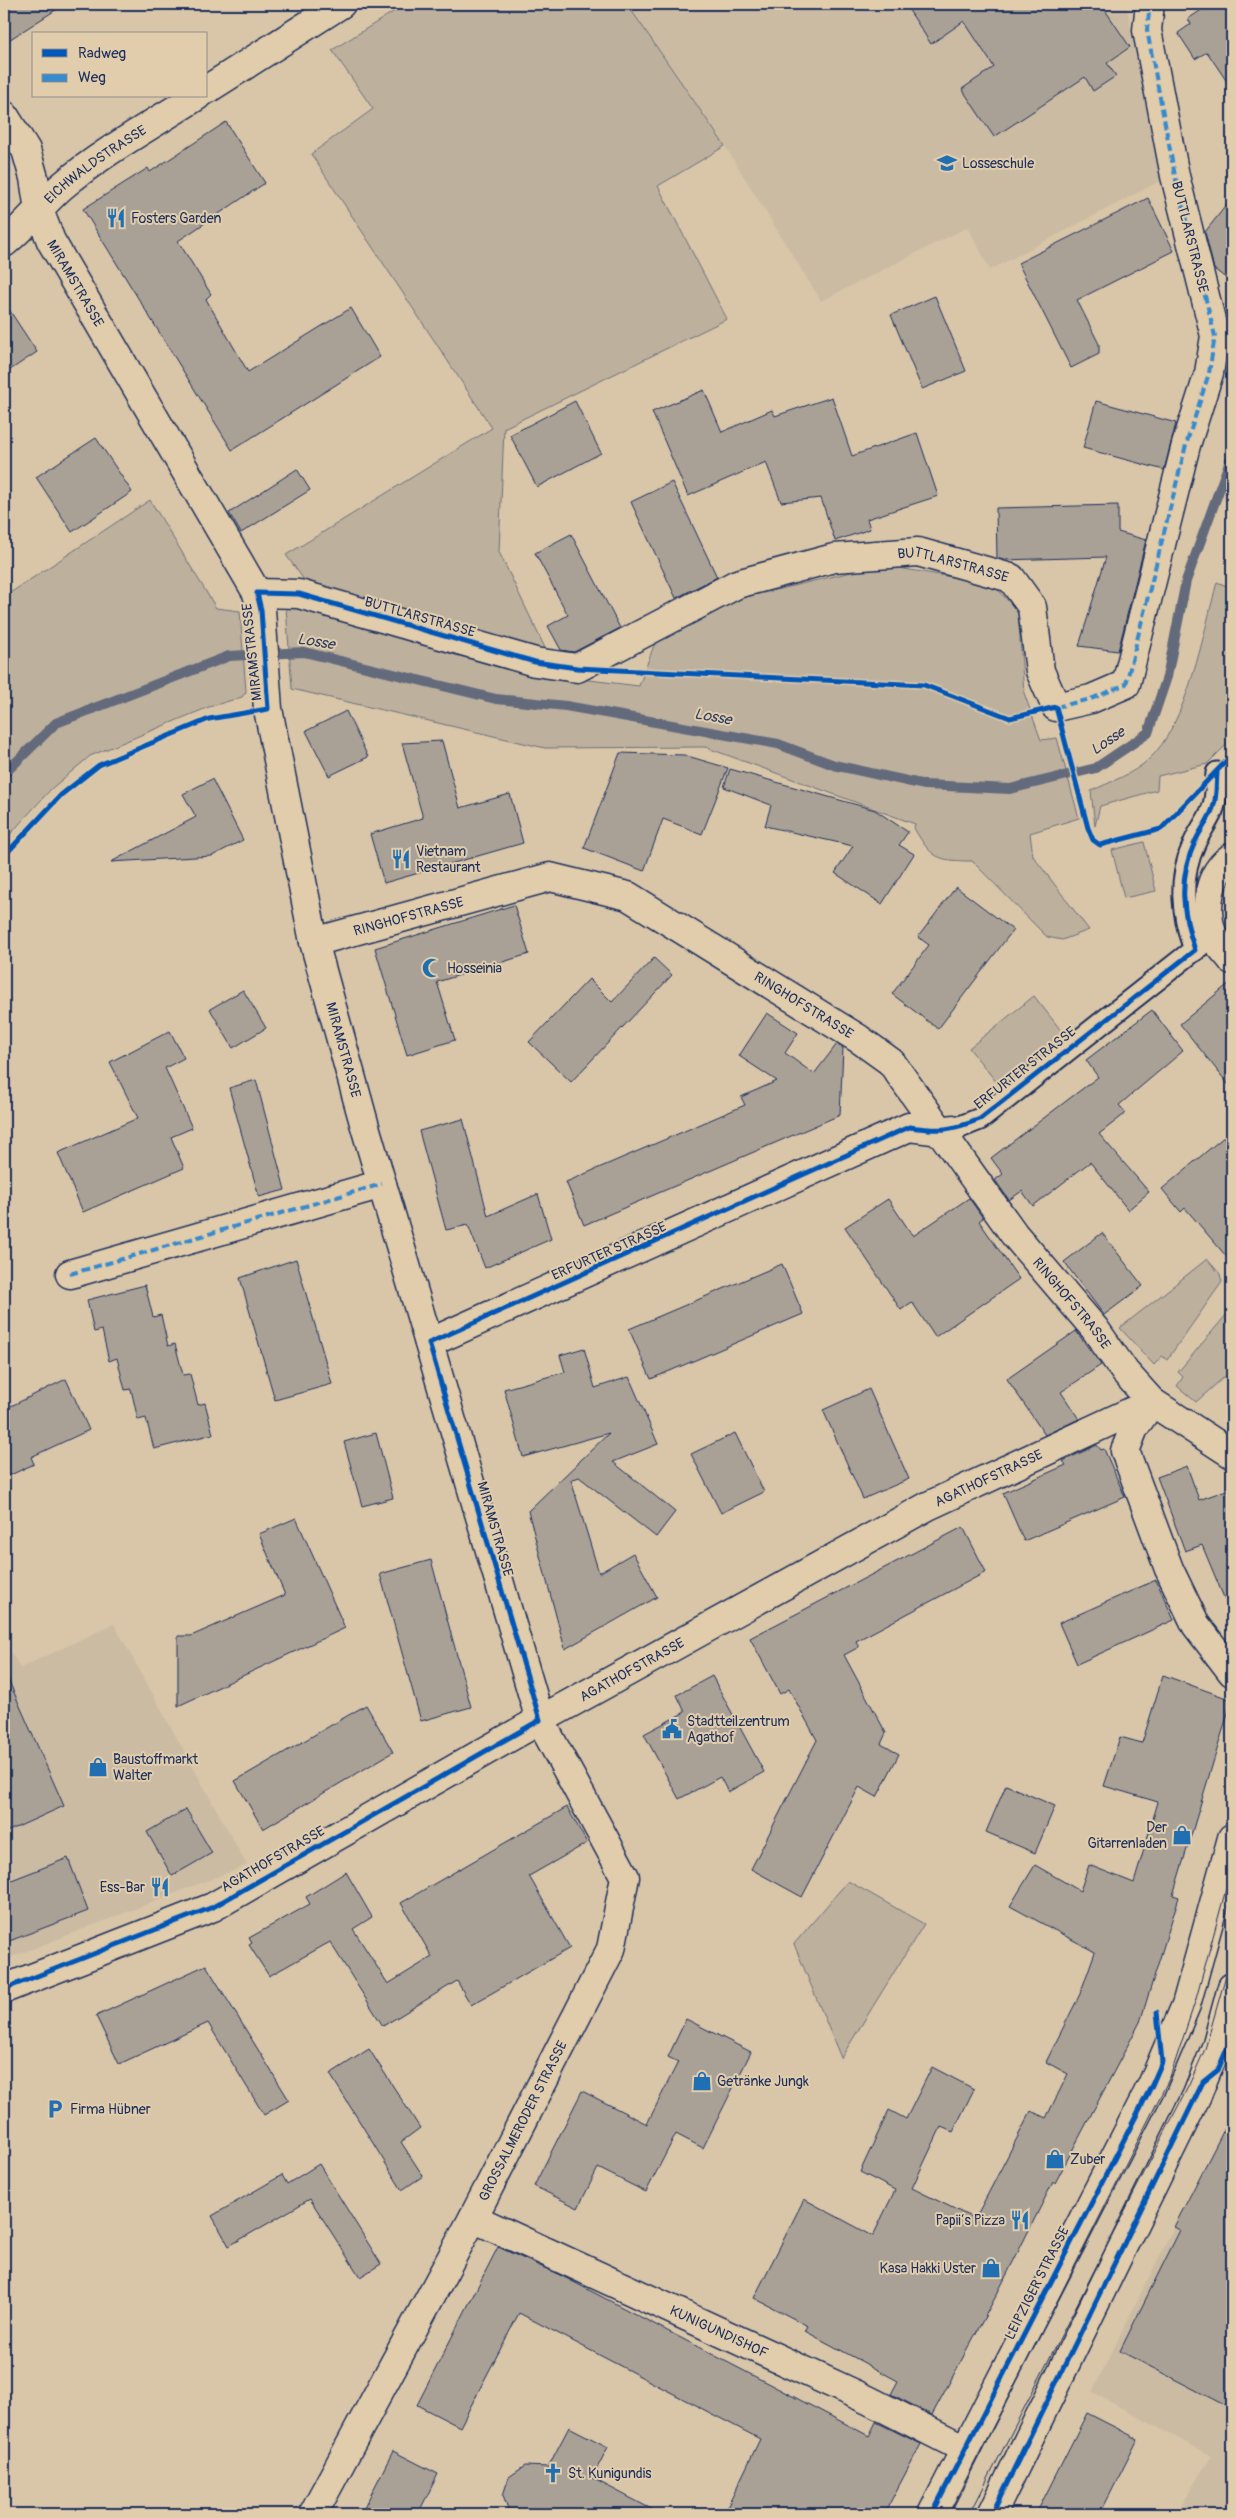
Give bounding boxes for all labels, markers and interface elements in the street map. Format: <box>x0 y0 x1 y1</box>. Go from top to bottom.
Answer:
legend <box>32 32 208 98</box>
text: Radweg <box>78 44 126 63</box>
text: Weg <box>78 68 106 87</box>
street label: EICHWALDSTRASSE <box>40 121 149 207</box>
school or university icon: Losseschule <box>936 152 958 174</box>
place label: Losseschule <box>962 155 1034 172</box>
street label: BUTTLARSTRASSE <box>1168 179 1212 295</box>
restaurant icon: Fosters Garden <box>105 207 127 229</box>
place label: Fosters Garden <box>131 210 221 227</box>
street label: MIRAMSTRASSE <box>44 237 108 330</box>
street label: BUTTLARSTRASSE <box>897 543 1011 585</box>
street label: BUTTLARSTRASSE <box>363 593 477 641</box>
street label: MIRAMSTRASSE <box>238 602 266 702</box>
water label: Losse <box>296 630 337 655</box>
water label: Losse <box>693 704 735 730</box>
water label: Losse <box>1087 722 1130 759</box>
place label: Vietnam Restaurant <box>416 843 481 876</box>
restaurant icon: Vietnam Restaurant <box>390 848 412 870</box>
street label: RINGHOFSTRASSE <box>351 893 465 939</box>
mosque icon: Hosseinia <box>421 957 443 979</box>
place label: Hosseinia <box>447 960 502 977</box>
street label: RINGHOFSTRASSE <box>751 968 857 1042</box>
street label: MIRAMSTRASSE <box>323 1000 365 1099</box>
street label: ERFURTER STRASSE <box>971 1023 1079 1113</box>
street label: ERFURTER STRASSE <box>549 1218 669 1284</box>
street label: RINGHOFSTRASSE <box>1029 1254 1115 1352</box>
street label: AGATHOFSTRASSE <box>932 1446 1045 1510</box>
street label: MIRAMSTRASSE <box>473 1480 517 1578</box>
street label: AGATHOFSTRASSE <box>576 1634 687 1705</box>
place label: Stadtteilzentrum Agathof <box>687 1713 790 1746</box>
public building icon: Stadtteilzentrum Agathof <box>661 1718 683 1740</box>
place label: Baustoffmarkt Walter <box>113 1751 199 1784</box>
shop icon: Baustoffmarkt Walter <box>87 1756 109 1778</box>
place label: Der Gitarrenladen <box>1087 1819 1167 1852</box>
street label: AGATHOFSTRASSE <box>218 1822 328 1896</box>
shop icon: Der Gitarrenladen <box>1171 1824 1193 1846</box>
restaurant icon: Ess-Bar <box>149 1876 171 1898</box>
place label: Ess-Bar <box>100 1879 145 1896</box>
street label: GROSSALMERODER STRASSE <box>475 2038 571 2204</box>
shop icon: Getränke Jungk <box>691 2070 713 2092</box>
place label: Getränke Jungk <box>717 2073 809 2090</box>
parking icon: Firma Hübner <box>44 2098 66 2120</box>
place label: Firma Hübner <box>70 2101 151 2118</box>
shop icon: Zuber <box>1044 2148 1066 2170</box>
place label: Zuber <box>1070 2151 1105 2168</box>
restaurant icon: Papii‘s Pizza <box>1009 2209 1031 2231</box>
place label: Papii‘s Pizza <box>935 2212 1005 2229</box>
street label: LEIPZIGER STRASSE <box>1001 2224 1073 2342</box>
shop icon: Kasa Hakki Uster <box>980 2257 1002 2279</box>
place label: Kasa Hakki Uster <box>880 2260 976 2277</box>
street label: KUNIGUNDISHOF <box>667 2301 771 2361</box>
church icon: St. Kunigundis <box>542 2462 564 2484</box>
place label: St. Kunigundis <box>568 2465 652 2482</box>

